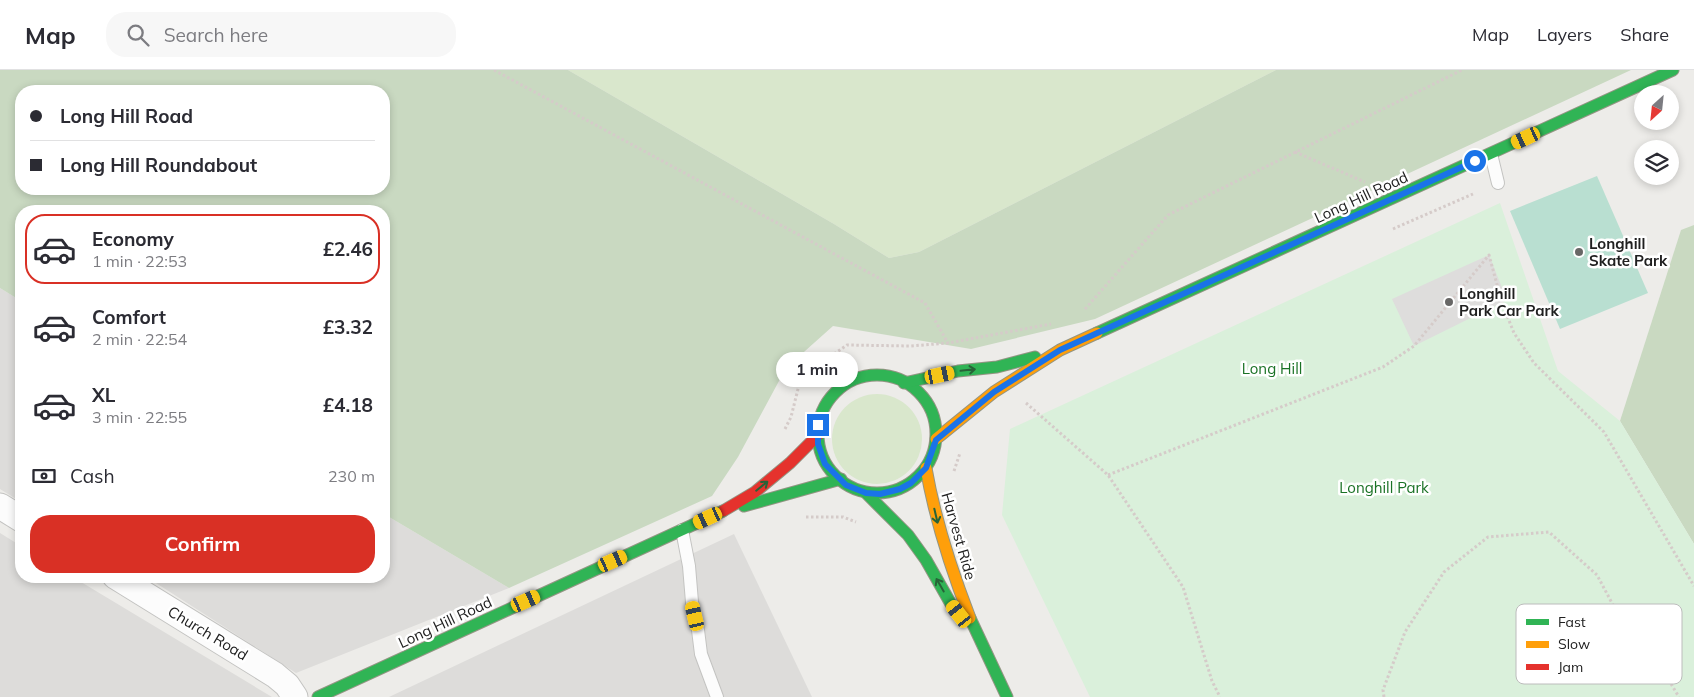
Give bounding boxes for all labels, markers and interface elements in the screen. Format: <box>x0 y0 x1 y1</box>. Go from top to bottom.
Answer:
search box <box>106 12 456 57</box>
text: Map <box>25 20 76 50</box>
icon: search <box>124 21 152 49</box>
text: Search here <box>164 23 268 47</box>
text: Map <box>1472 23 1509 46</box>
text: Layers <box>1537 23 1592 46</box>
text: Share <box>1620 23 1669 46</box>
north arrow <box>1634 85 1679 130</box>
map controls <box>1634 85 1679 185</box>
text: Long Hill Road <box>60 104 193 128</box>
car <box>1509 125 1542 151</box>
button: layers <box>1634 140 1679 185</box>
route start <box>1464 150 1486 172</box>
text: Long Hill Roundabout <box>60 153 257 177</box>
street label: Long Hill Road <box>1311 167 1411 227</box>
icon: car <box>32 227 77 272</box>
text: Economy <box>92 227 174 251</box>
place label: Longhill Skate Park <box>1589 234 1668 270</box>
text: £2.46 <box>323 237 373 261</box>
marker: Longhill Skate Park <box>1573 246 1585 258</box>
text: 1 min · 22:53 <box>92 251 187 271</box>
place label: Longhill Park Car Park <box>1459 284 1559 320</box>
marker: Longhill Park Car Park <box>1443 296 1455 308</box>
icon: car <box>32 305 77 350</box>
text: Comfort <box>92 305 166 329</box>
text: £3.32 <box>323 315 373 339</box>
text: 2 min · 22:54 <box>92 329 187 349</box>
callout: 1 min <box>777 352 859 388</box>
text: 1 min <box>796 359 838 379</box>
park label: Long Hill <box>1242 359 1302 378</box>
car <box>923 365 956 385</box>
one-way arrow <box>960 365 976 375</box>
icon: car <box>32 383 77 428</box>
text: XL <box>92 383 115 407</box>
text: £4.18 <box>323 393 373 417</box>
text: 3 min · 22:55 <box>92 407 187 427</box>
route end <box>807 414 829 436</box>
icon: cash <box>30 462 58 490</box>
text: Cash <box>70 464 115 488</box>
text: 230 m <box>328 466 375 486</box>
park label: Longhill Park <box>1339 478 1429 497</box>
one-way arrow <box>755 480 768 491</box>
street label: Harvest Ride <box>937 490 981 582</box>
car <box>691 505 724 531</box>
one-way arrow <box>932 508 941 524</box>
button: Confirm <box>30 515 375 573</box>
car <box>596 548 629 574</box>
one-way arrow <box>935 578 944 593</box>
car <box>509 588 542 614</box>
street label: Long Hill Road <box>395 592 495 652</box>
car <box>943 598 974 630</box>
car <box>684 600 705 632</box>
street label: Church Road <box>165 602 251 664</box>
legend <box>1516 604 1682 684</box>
text: Fast <box>1558 613 1586 631</box>
text: Slow <box>1558 635 1590 653</box>
text: Jam <box>1558 658 1583 676</box>

